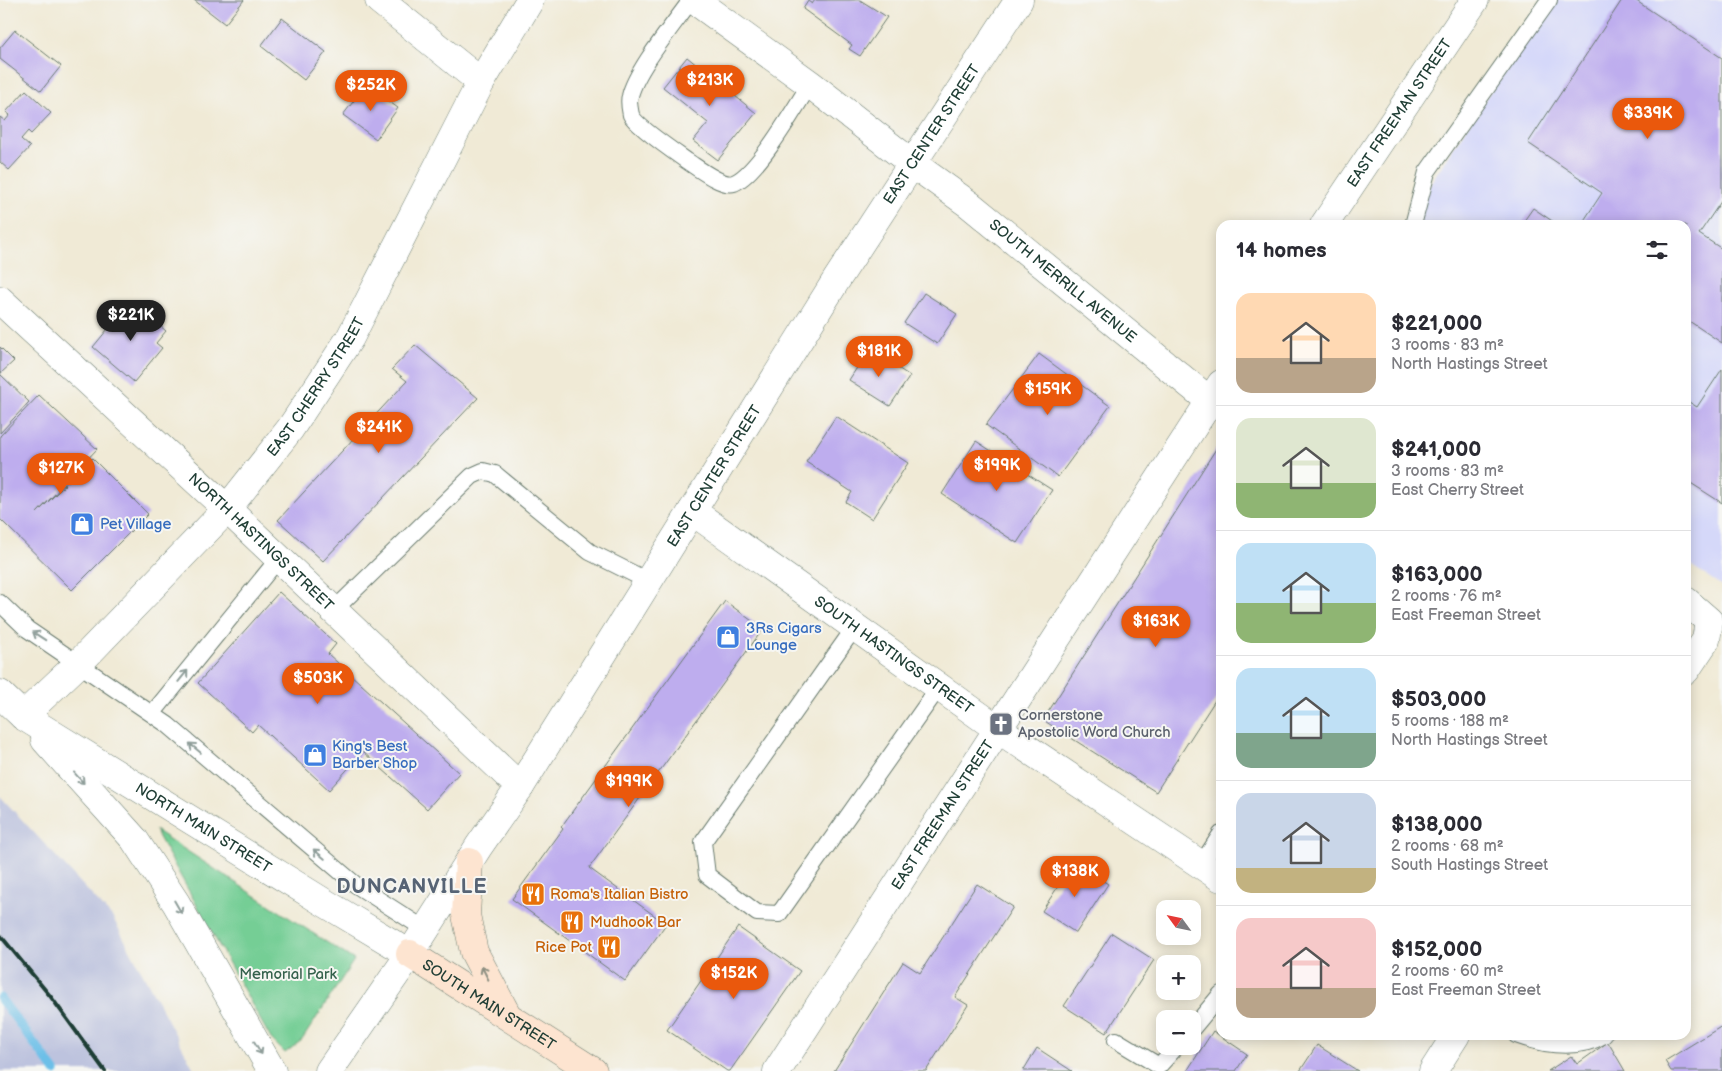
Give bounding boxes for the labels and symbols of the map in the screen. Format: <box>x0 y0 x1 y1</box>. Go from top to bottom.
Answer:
street label: EAST FREEMAN STREET <box>1343 35 1456 191</box>
street label: EAST CENTER STREET <box>879 61 984 208</box>
pin: $213K <box>675 64 745 107</box>
pin: $252K <box>336 70 406 112</box>
pin: $339K <box>1613 98 1683 140</box>
street label: SOUTH MERRILL AVENUE <box>985 215 1141 347</box>
pin: $221K <box>96 300 166 342</box>
street label: EAST CHERRY STREET <box>263 314 369 460</box>
pin: $181K <box>844 336 914 378</box>
pin: $159K <box>1013 374 1083 416</box>
street label: EAST CENTER STREET <box>663 402 765 550</box>
pin: $241K <box>344 412 414 454</box>
pin: $199K <box>962 450 1032 492</box>
pin: $127K <box>26 452 96 495</box>
street label: NORTH HASTINGS STREET <box>185 469 338 615</box>
shop icon: Pet Village <box>69 511 95 537</box>
place label: Pet Village <box>100 515 171 534</box>
street label: SOUTH HASTINGS STREET <box>811 592 977 718</box>
pin: $163K <box>1121 606 1191 648</box>
place label: 3Rs Cigars Lounge <box>746 619 822 655</box>
shop icon: 3Rs Cigars Lounge <box>715 624 741 650</box>
one-way arrow <box>32 631 46 641</box>
pin: $503K <box>283 662 353 705</box>
one-way arrow <box>177 670 188 683</box>
place label: Cornerstone Apostolic Word Church <box>1018 706 1171 742</box>
church icon: Cornerstone Apostolic Word Church <box>988 711 1014 737</box>
street label: EAST FREEMAN STREET <box>887 736 998 893</box>
place label: King's Best Barber Shop <box>332 737 418 773</box>
shop icon: King's Best Barber Shop <box>302 742 328 768</box>
one-way arrow <box>189 743 202 754</box>
pin: $199K <box>594 766 664 808</box>
one-way arrow <box>74 772 85 785</box>
street label: NORTH MAIN STREET <box>132 778 275 877</box>
one-way arrow <box>313 848 326 859</box>
pin: $138K <box>1040 856 1110 898</box>
district label: DUNCANVILLE <box>337 875 487 899</box>
restaurant icon: Roma's Italian Bistro <box>520 881 546 907</box>
place label: Roma's Italian Bistro <box>550 885 689 904</box>
one-way arrow <box>174 899 184 913</box>
north arrow <box>1156 900 1201 945</box>
restaurant icon: Mudhook Bar <box>559 909 585 935</box>
place label: Mudhook Bar <box>590 913 681 932</box>
restaurant icon: Rice Pot <box>596 934 622 960</box>
place label: Rice Pot <box>535 938 592 957</box>
street label: SOUTH MAIN STREET <box>419 955 559 1054</box>
pin: $152K <box>699 958 769 1000</box>
park label: Memorial Park <box>239 965 337 984</box>
one-way arrow <box>480 966 489 981</box>
one-way arrow <box>254 1041 264 1055</box>

